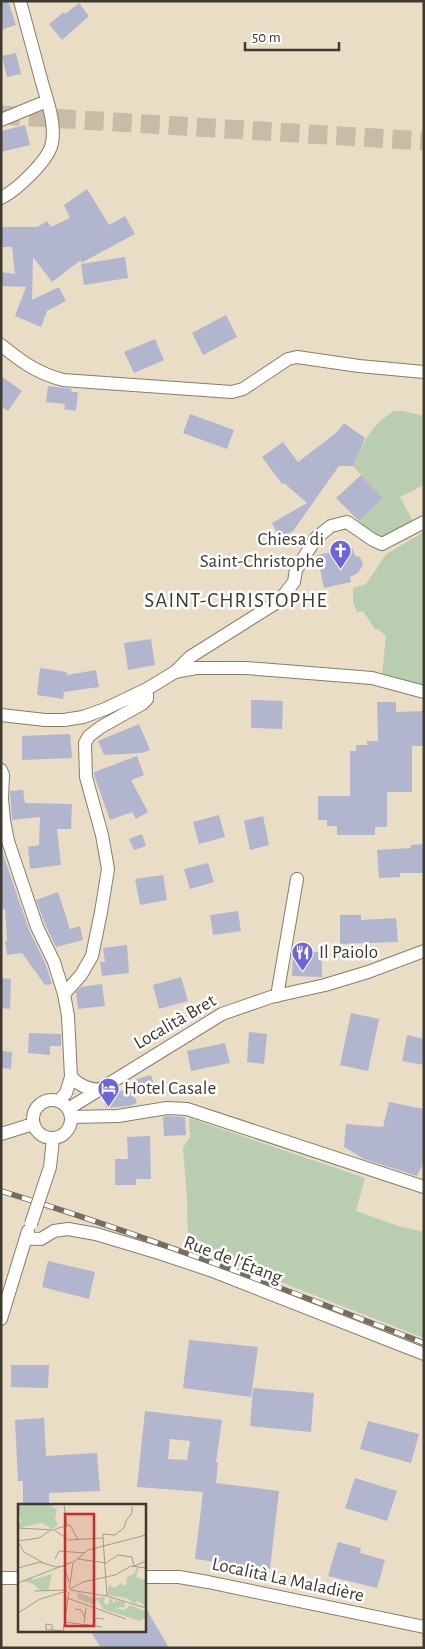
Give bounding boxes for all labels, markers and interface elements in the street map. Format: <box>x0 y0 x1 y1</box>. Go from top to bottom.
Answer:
scale bar <box>245 20 339 52</box>
text: 50 m <box>252 30 281 45</box>
place label: Chiesa di Saint-Christophe <box>200 530 324 571</box>
church icon: Chiesa di Saint-Christophe <box>328 538 352 569</box>
district label: SAINT-CHRISTOPHE <box>144 590 328 611</box>
restaurant icon: Il Paiolo <box>291 940 315 971</box>
place label: Il Paiolo <box>319 943 378 962</box>
street label: Località Bret <box>131 991 219 1053</box>
hotel icon: Hotel Casale <box>96 1076 120 1107</box>
place label: Hotel Casale <box>124 1079 216 1098</box>
street label: Rue de l'Étang <box>181 1231 286 1288</box>
inset map <box>18 1504 145 1632</box>
street label: Località La Maladière <box>210 1555 366 1605</box>

